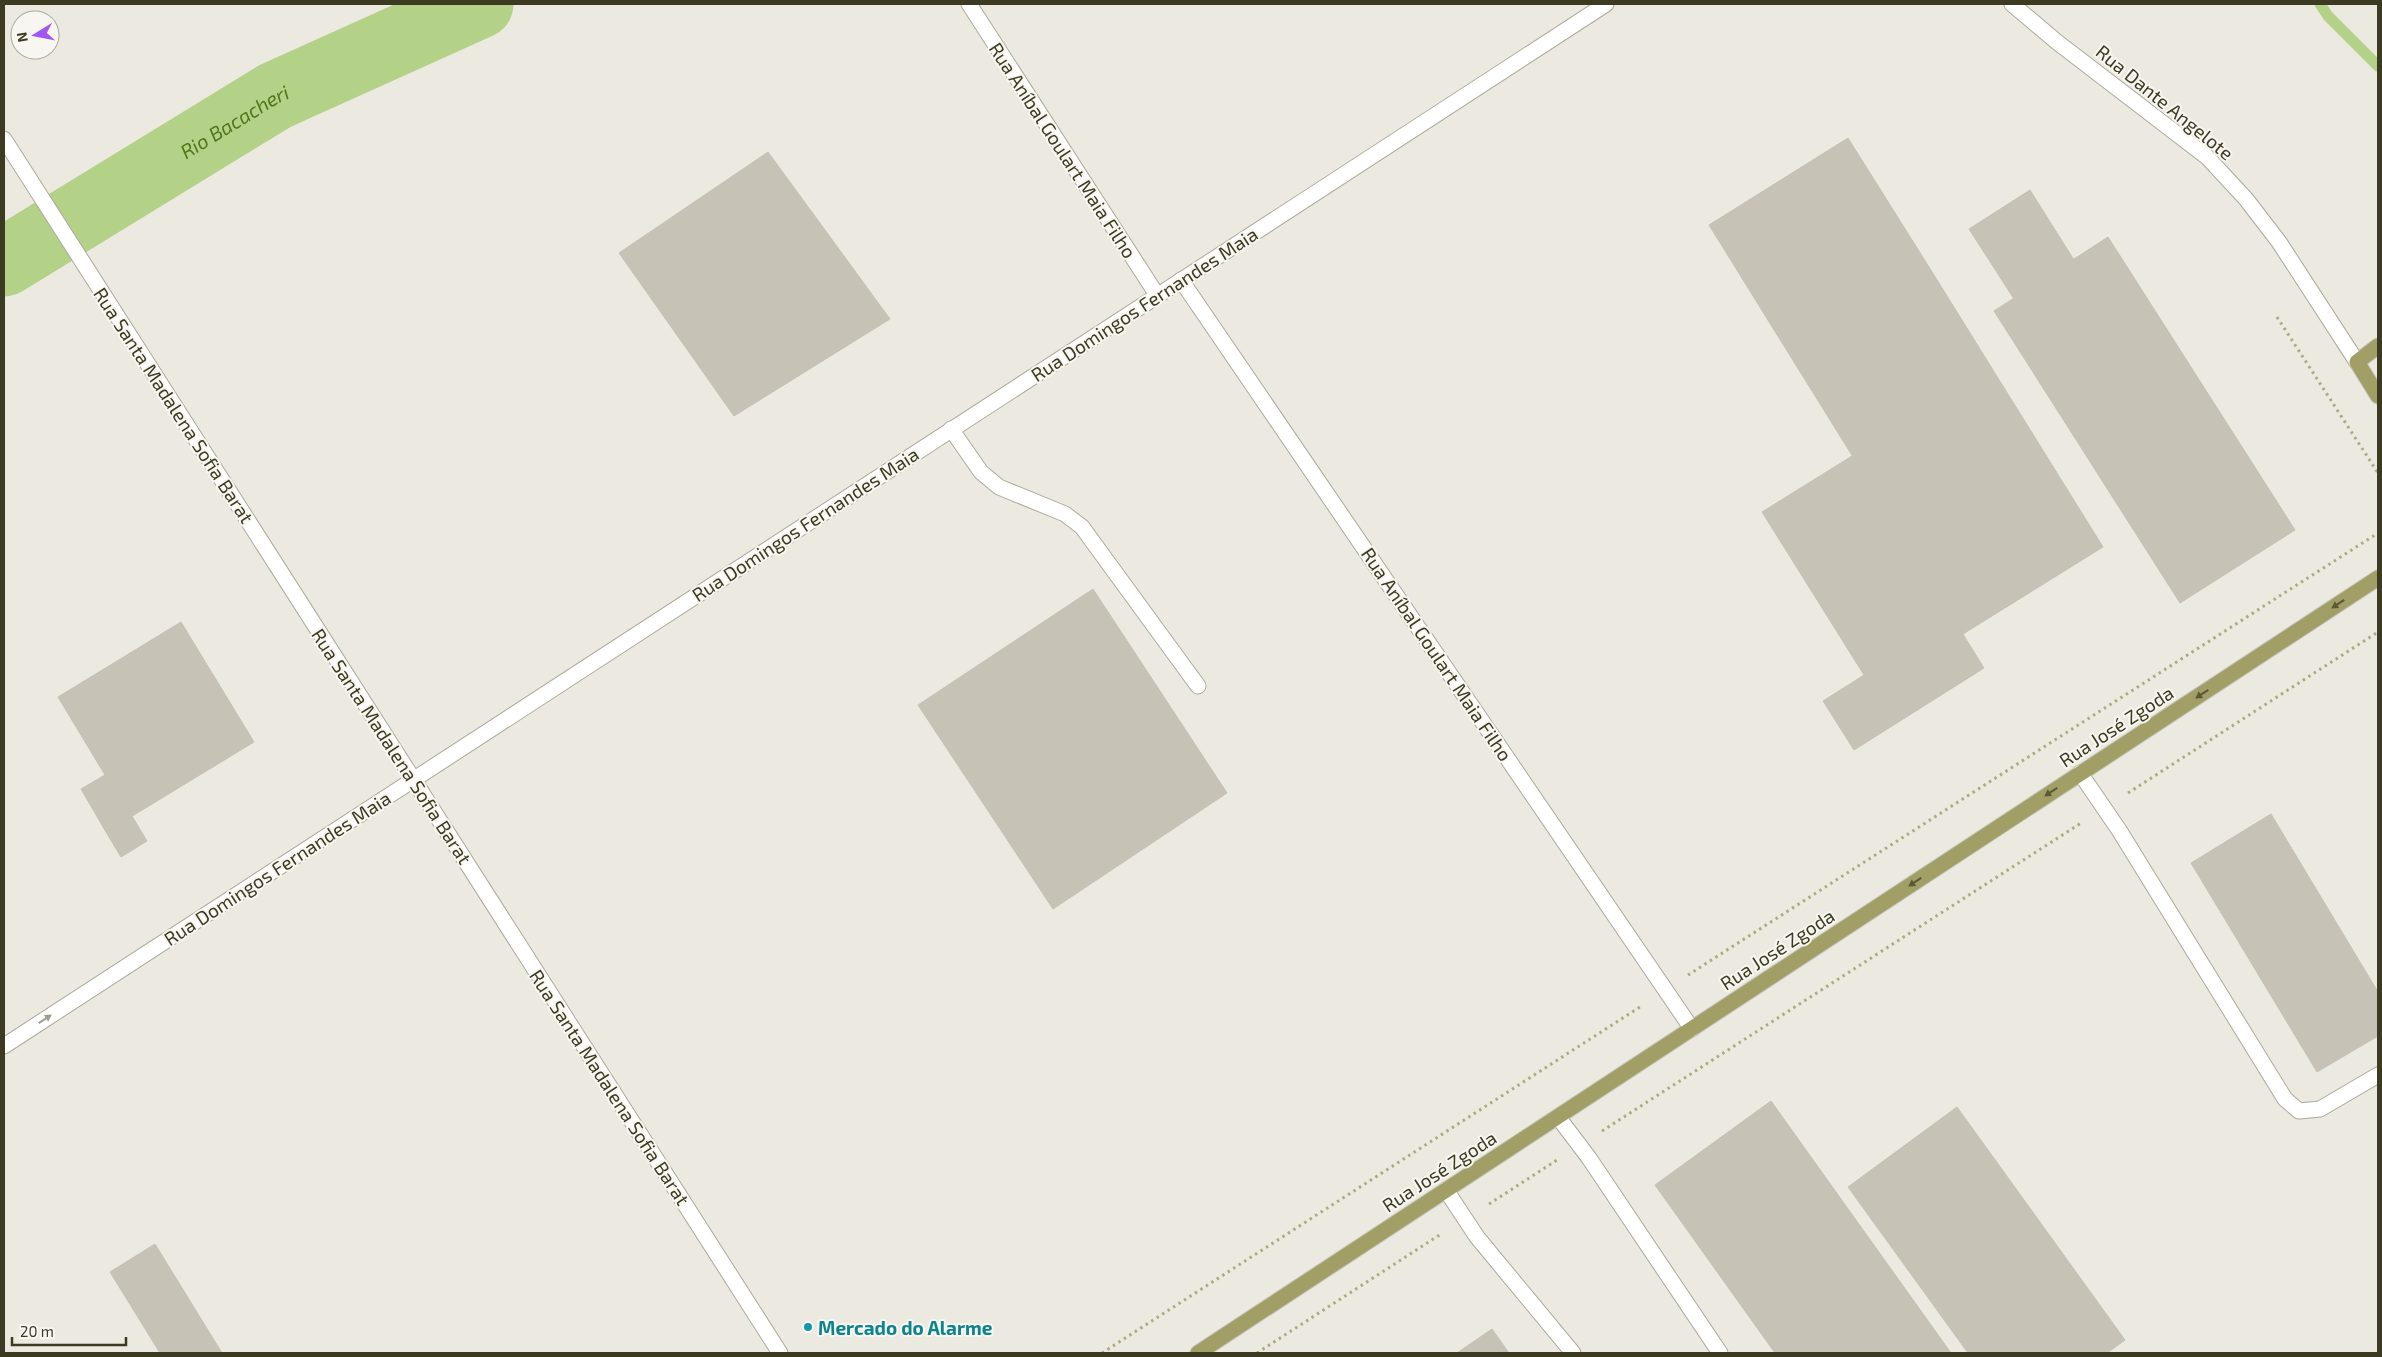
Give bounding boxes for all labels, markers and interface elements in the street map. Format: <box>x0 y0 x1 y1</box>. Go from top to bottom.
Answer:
north arrow <box>10 10 60 60</box>
text: N <box>12 31 31 44</box>
street label: Rua Aníbal Goulart Maia Filho <box>985 38 1141 262</box>
street label: Rua Dante Angelote <box>2092 40 2238 164</box>
water label: Rio Bacacheri <box>176 79 292 163</box>
street label: Rua Domingos Fernandes Maia <box>1026 222 1262 386</box>
street label: Rua Santa Madalena Sofia Barat <box>89 283 259 527</box>
street label: Rua Domingos Fernandes Maia <box>687 442 923 606</box>
street label: Rua Aníbal Goulart Maia Filho <box>1357 543 1517 765</box>
one-way arrow <box>2331 600 2344 609</box>
street label: Rua Santa Madalena Sofia Barat <box>307 624 477 868</box>
street label: Rua José Zgoda <box>2055 681 2177 771</box>
one-way arrow <box>2195 689 2208 698</box>
street label: Rua Domingos Fernandes Maia <box>159 786 395 950</box>
one-way arrow <box>2045 788 2058 797</box>
one-way arrow <box>1909 877 1922 887</box>
street label: Rua José Zgoda <box>1716 904 1838 994</box>
street label: Rua Santa Madalena Sofia Barat <box>525 965 695 1209</box>
one-way arrow <box>38 1014 51 1024</box>
street label: Rua José Zgoda <box>1378 1126 1500 1216</box>
scale bar <box>12 1314 126 1346</box>
place label: Mercado do Alarme <box>818 1316 993 1339</box>
marker: Mercado do Alarme <box>802 1321 814 1333</box>
text: 20 m <box>20 1322 54 1340</box>

